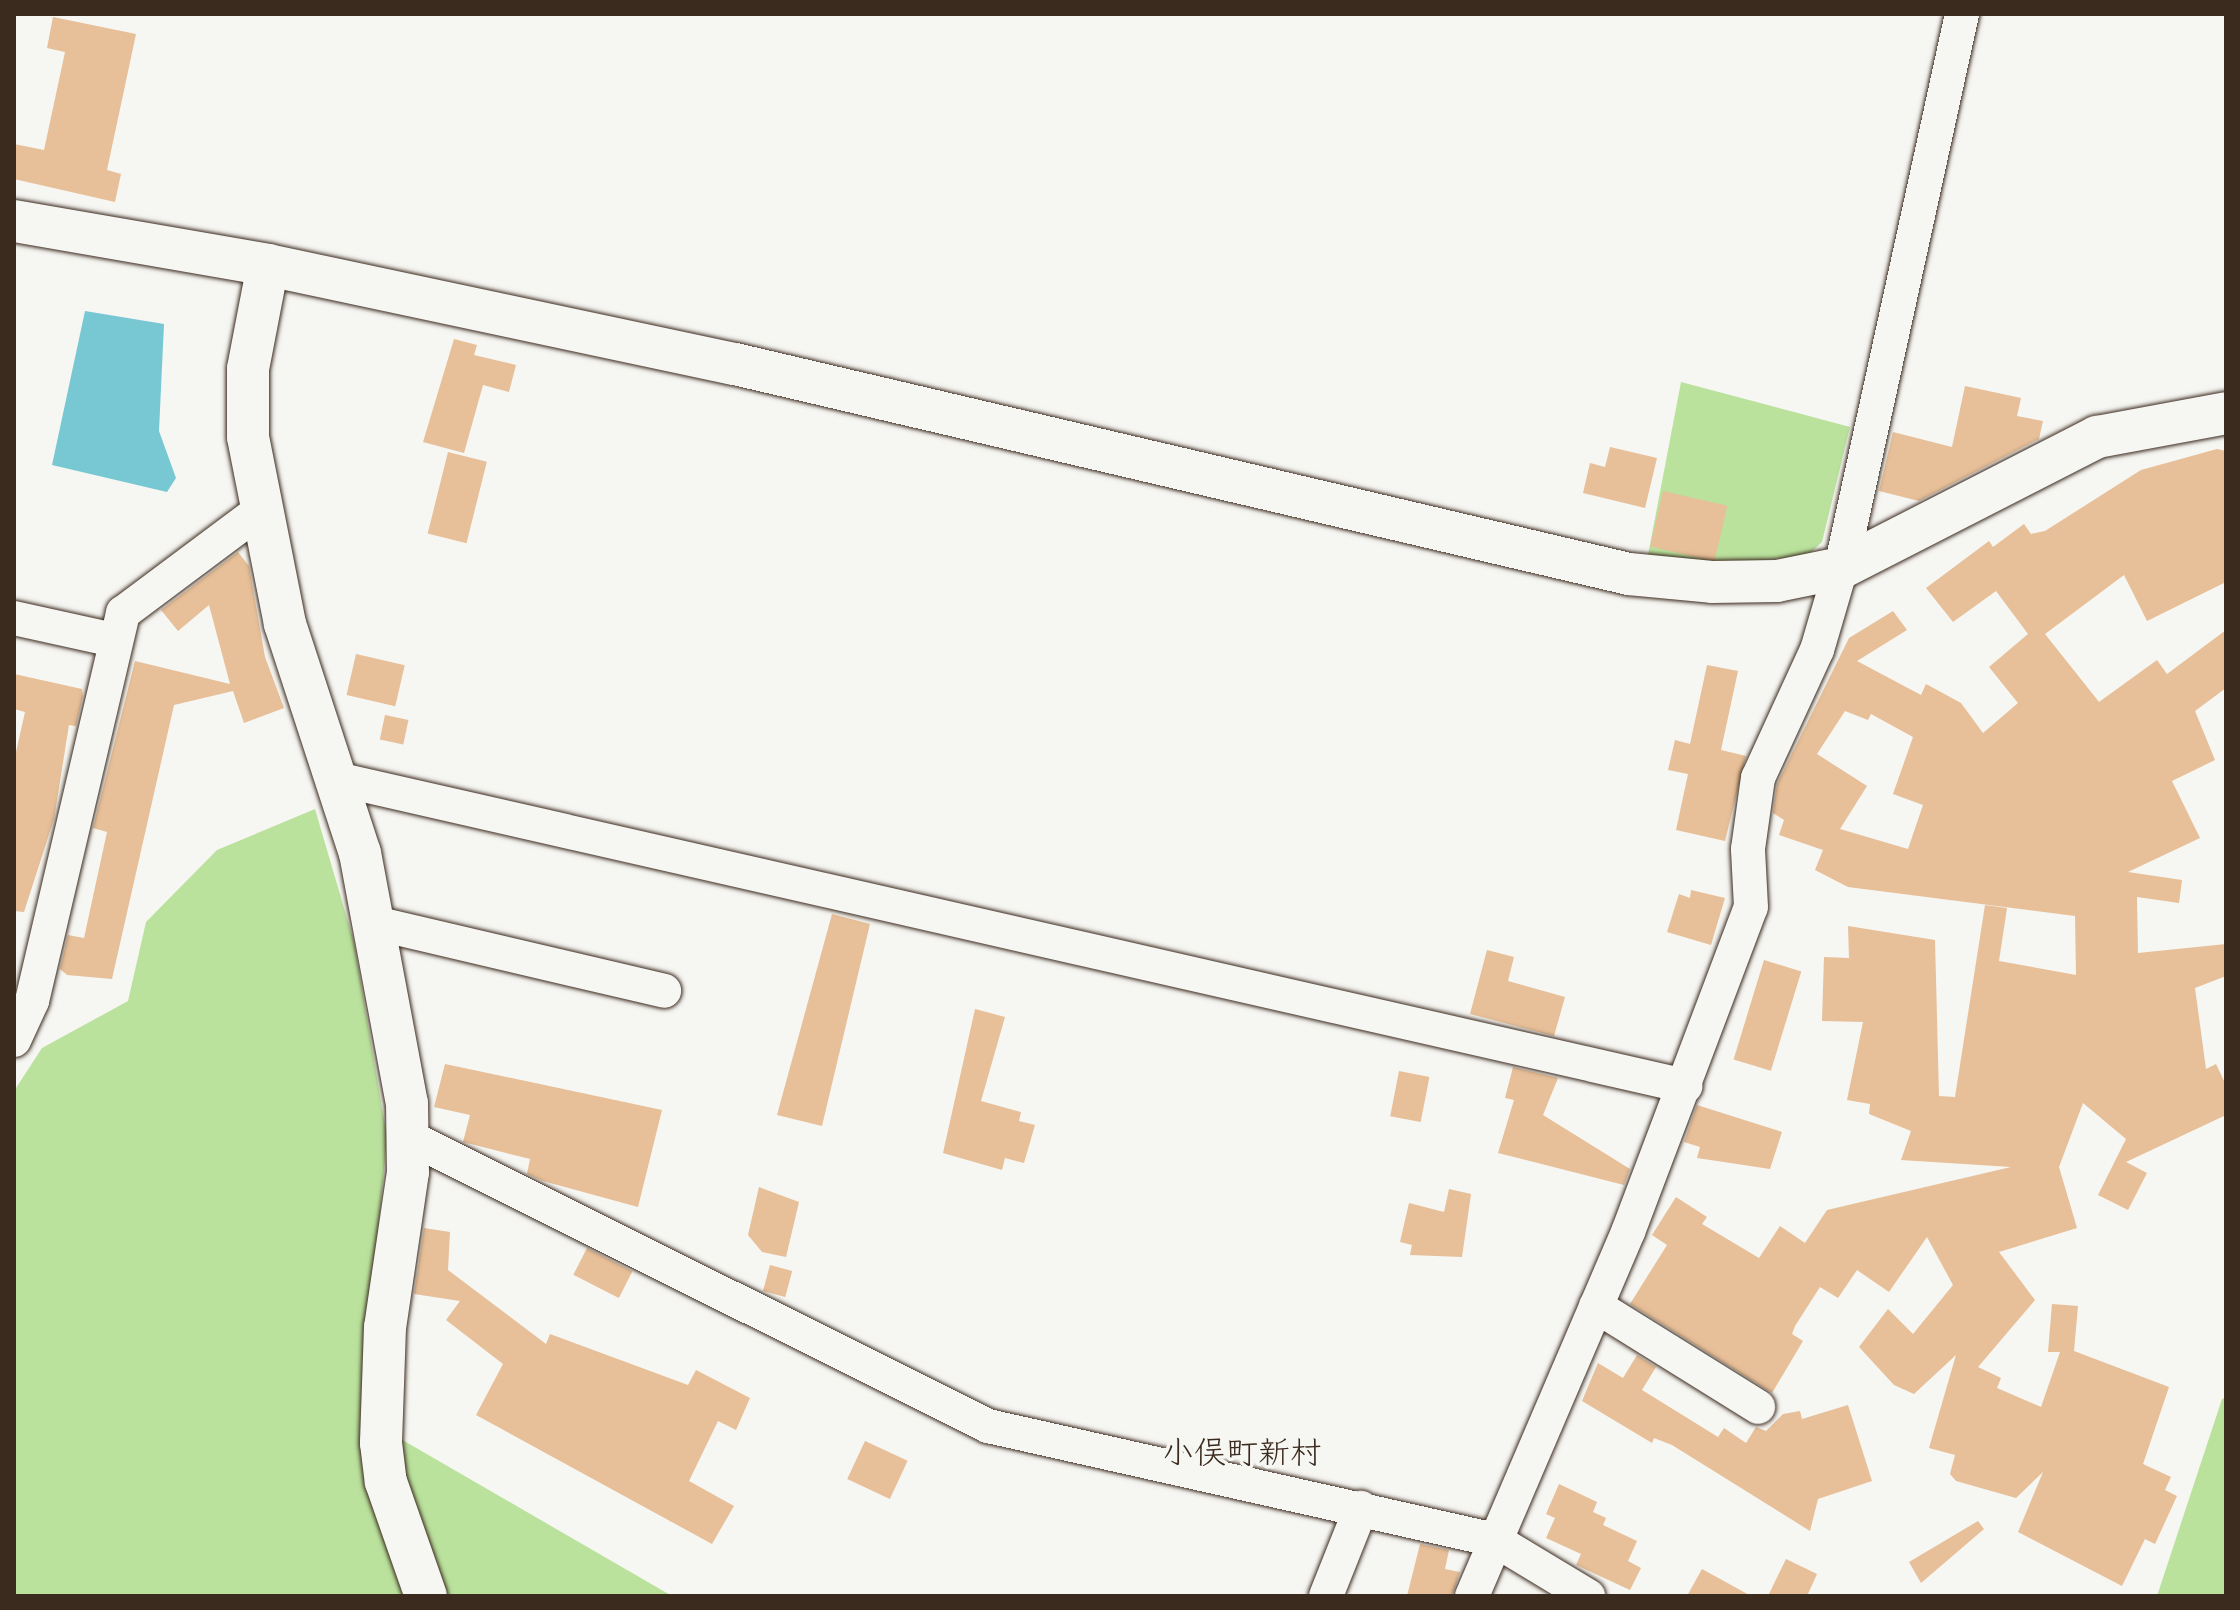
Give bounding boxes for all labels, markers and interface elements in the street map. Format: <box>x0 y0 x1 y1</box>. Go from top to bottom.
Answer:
district label: 小俣町新村 <box>1162 1437 1322 1475</box>

